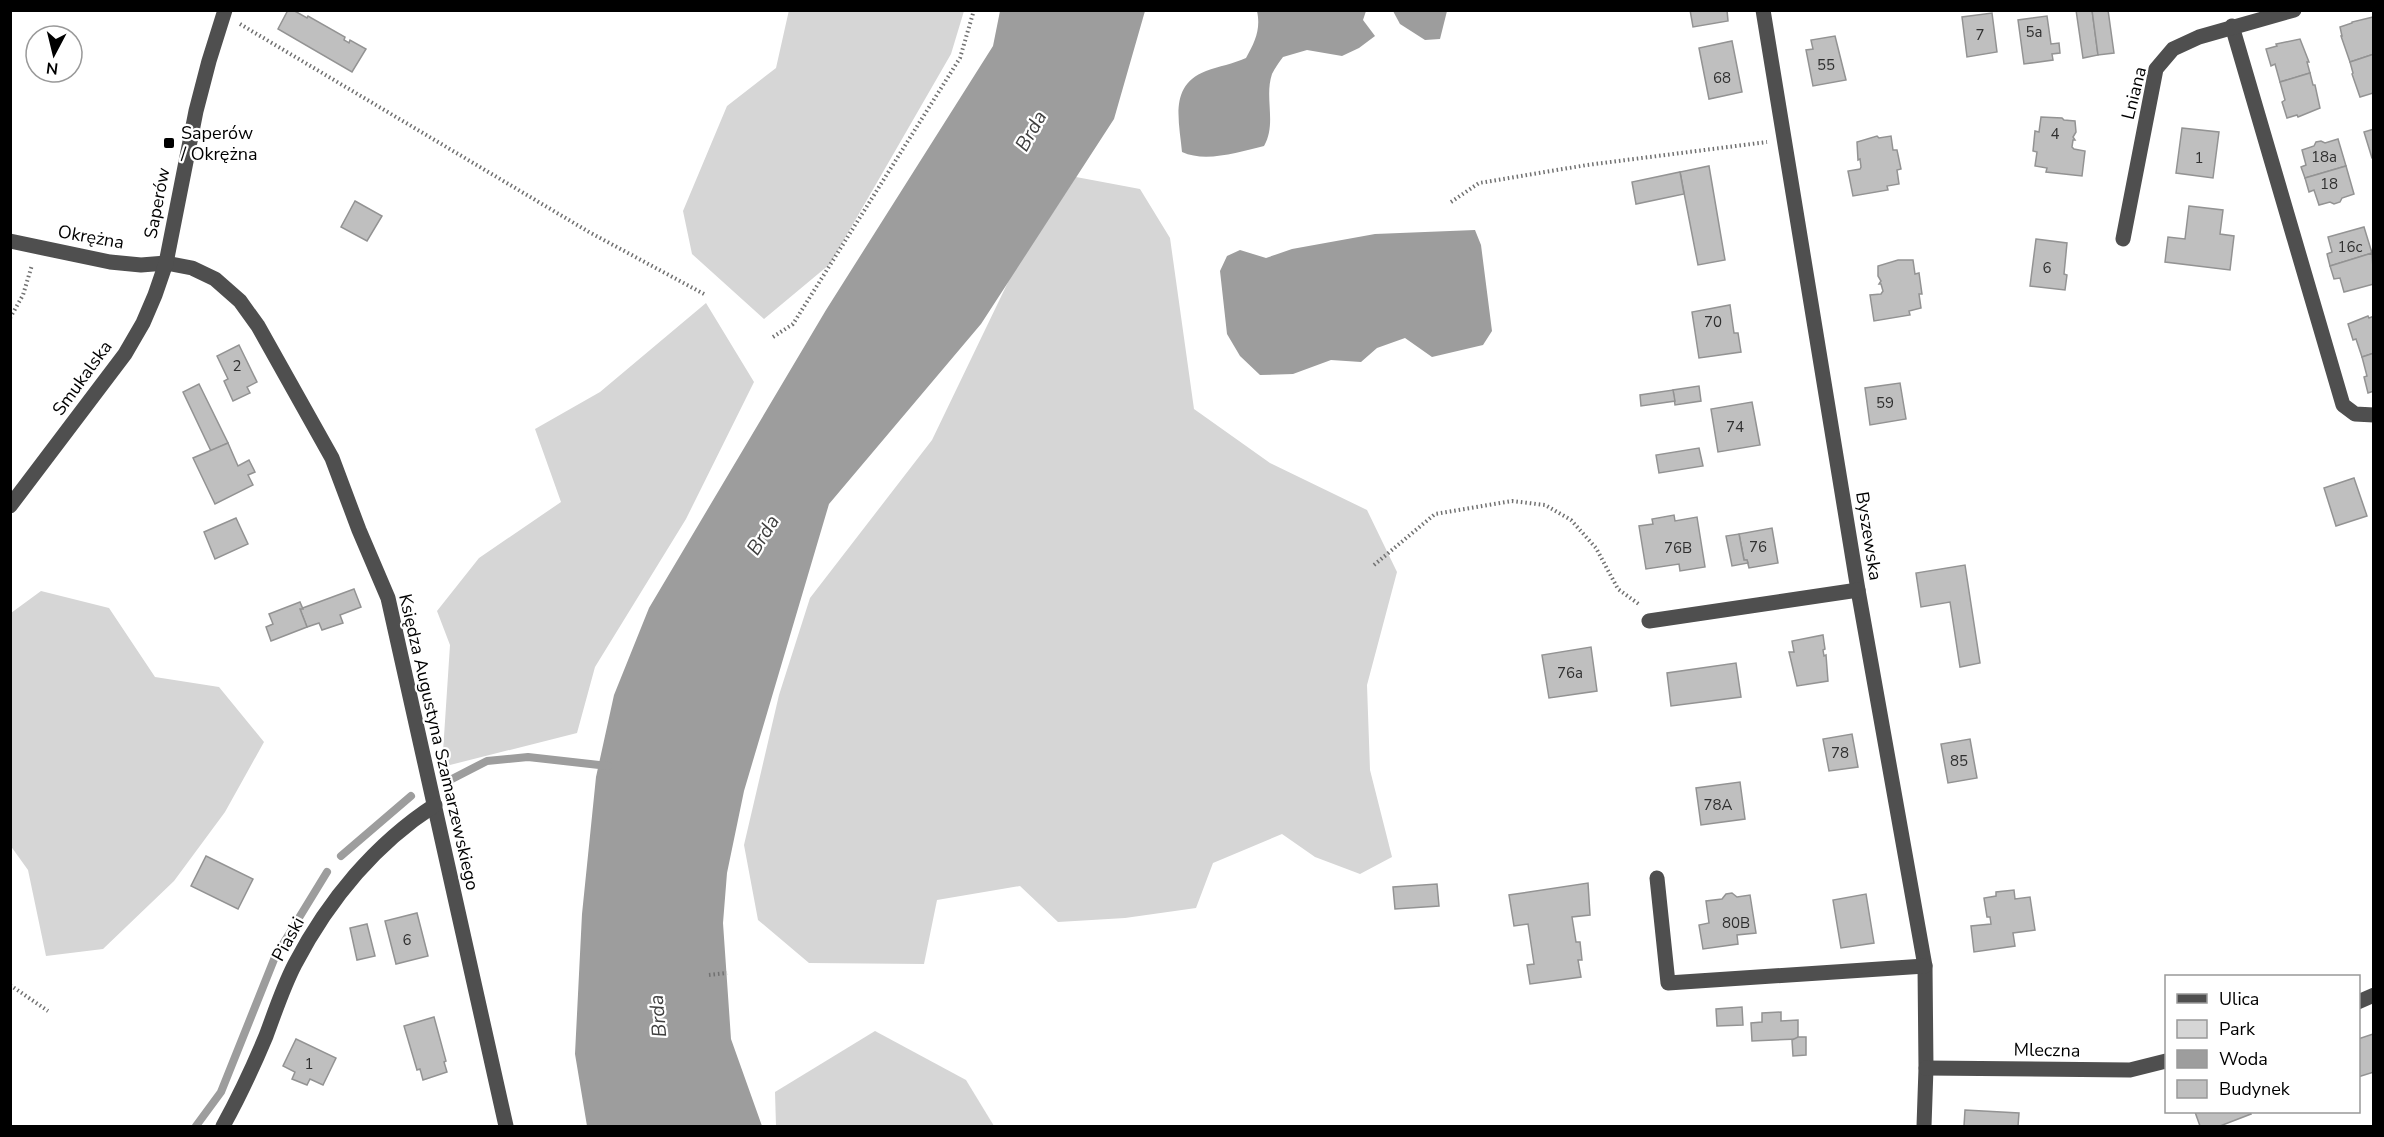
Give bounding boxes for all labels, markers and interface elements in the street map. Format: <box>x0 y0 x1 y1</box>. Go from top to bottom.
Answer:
house number: 5a <box>2026 22 2042 42</box>
north arrow <box>24 24 84 84</box>
house number: 7 <box>1975 25 1985 45</box>
house number: 55 <box>1817 55 1835 75</box>
text: N <box>45 56 60 80</box>
street label: Lniana <box>2116 64 2152 122</box>
house number: 68 <box>1713 68 1731 88</box>
water label: Brda <box>1009 106 1053 156</box>
place label: Saperów / Okrężna <box>180 121 258 166</box>
house number: 4 <box>2050 124 2060 144</box>
marker: Saperów / Okrężna <box>162 136 176 150</box>
house number: 18a <box>2311 147 2337 167</box>
house number: 1 <box>2194 148 2204 168</box>
street label: Saperów <box>138 165 176 241</box>
house number: 18 <box>2320 174 2338 194</box>
street label: Okrężna <box>56 219 126 255</box>
house number: 16c <box>2338 237 2363 257</box>
house number: 6 <box>2042 258 2052 278</box>
house number: 70 <box>1704 312 1722 332</box>
street label: Smukalska <box>47 336 117 420</box>
house number: 2 <box>232 356 242 376</box>
house number: 59 <box>1876 393 1894 413</box>
house number: 74 <box>1726 417 1744 437</box>
street label: Byszewska <box>1850 490 1888 582</box>
water label: Brda <box>740 510 786 560</box>
house number: 76 <box>1749 537 1767 557</box>
house number: 76B <box>1664 538 1692 558</box>
street label: Księdza Augustyna Szamarzewskiego <box>393 591 485 893</box>
house number: 76a <box>1557 663 1583 683</box>
house number: 78 <box>1831 743 1849 763</box>
house number: 85 <box>1950 751 1968 771</box>
house number: 78A <box>1704 795 1733 815</box>
street label: Piaski <box>266 913 310 965</box>
house number: 80B <box>1722 913 1750 933</box>
house number: 6 <box>402 930 412 950</box>
legend <box>2165 975 2360 1113</box>
text: Ulica <box>2219 987 2259 1011</box>
water label: Brda <box>643 993 673 1039</box>
text: Park <box>2219 1017 2256 1041</box>
street label: Mleczna <box>2013 1037 2081 1063</box>
text: Woda <box>2219 1047 2268 1071</box>
house number: 1 <box>304 1054 314 1074</box>
text: Budynek <box>2219 1077 2291 1101</box>

